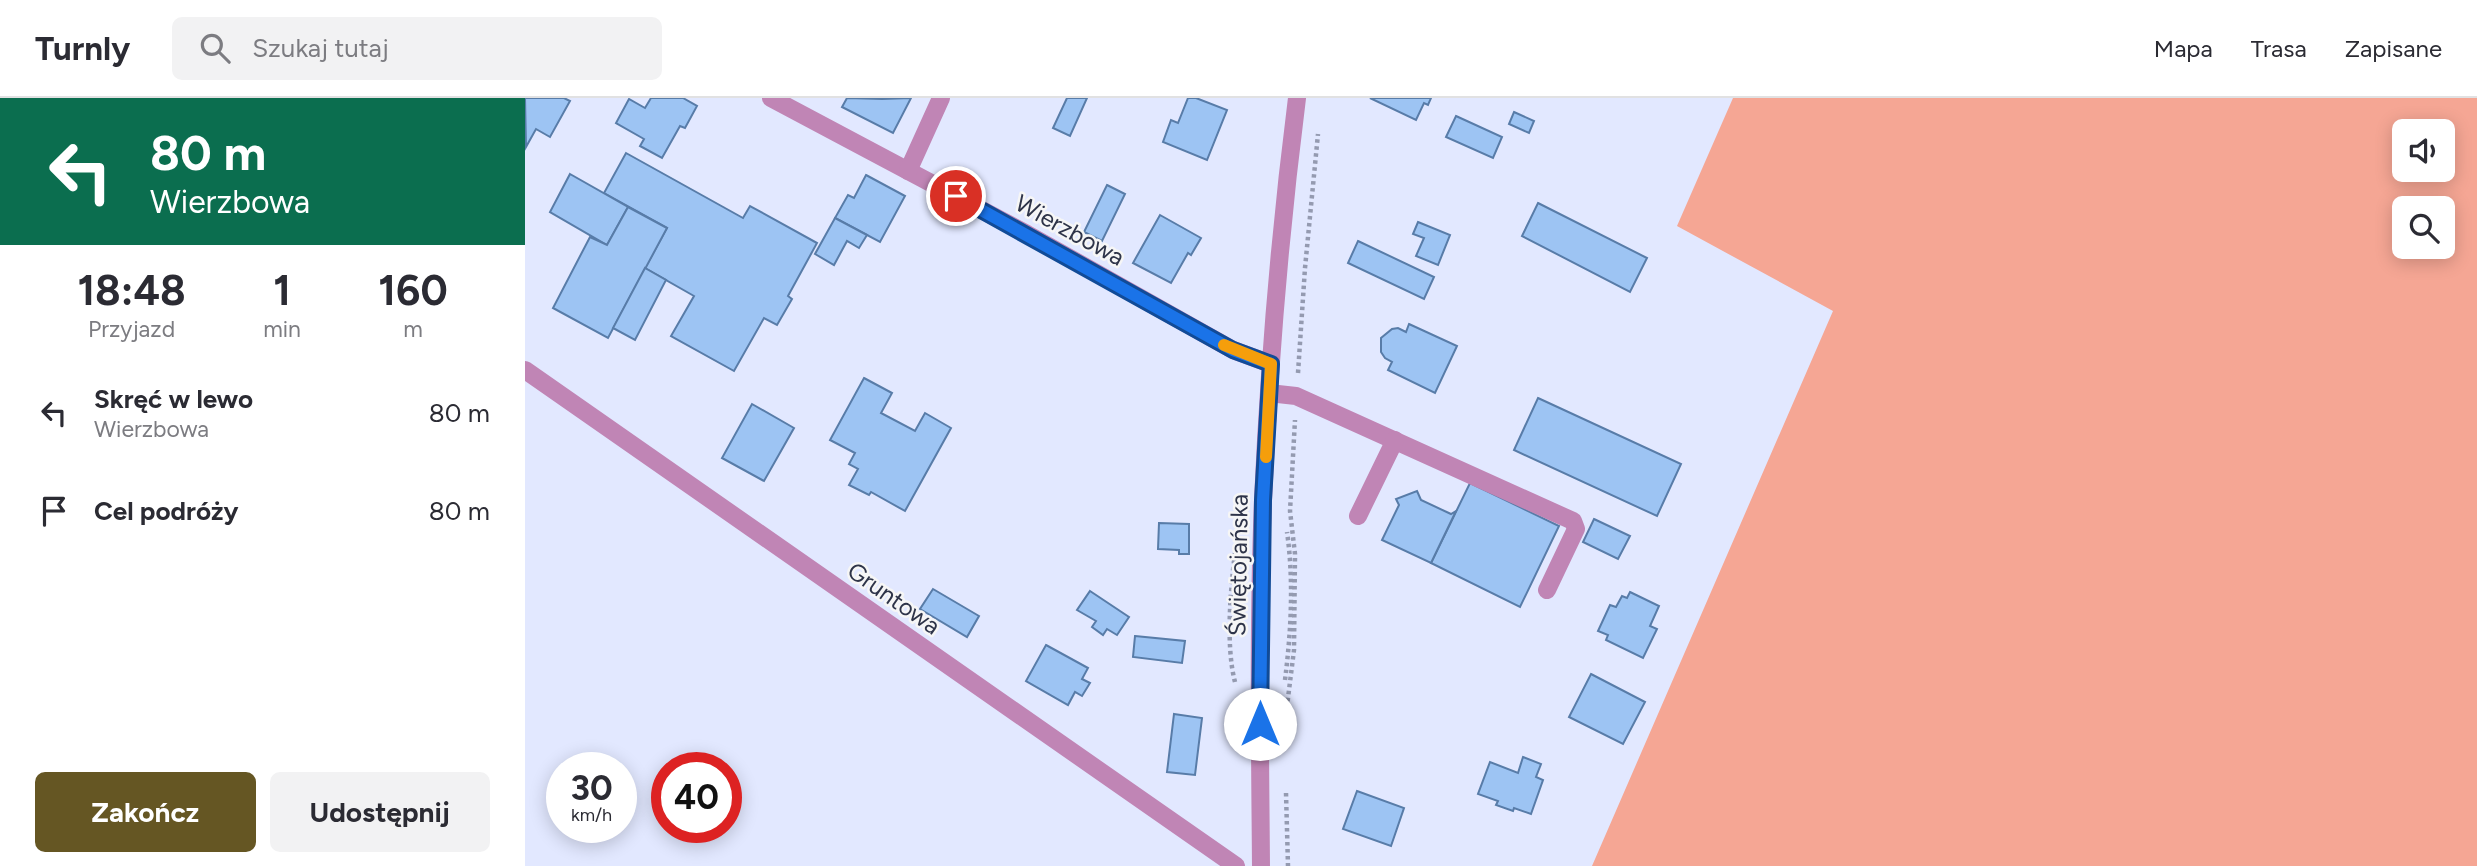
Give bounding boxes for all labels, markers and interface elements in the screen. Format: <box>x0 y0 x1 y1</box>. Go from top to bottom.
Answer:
search box <box>172 17 662 80</box>
text: Turnly <box>35 29 130 68</box>
icon: search <box>196 29 234 67</box>
text: Szukaj tutaj <box>252 32 389 64</box>
text: Mapa <box>2154 34 2213 63</box>
text: Trasa <box>2251 34 2307 63</box>
text: Zapisane <box>2345 34 2442 63</box>
map controls <box>2392 119 2455 259</box>
button: sound <box>2392 119 2455 182</box>
text: 80 m <box>150 123 266 182</box>
icon: left <box>35 126 126 217</box>
pin <box>926 166 986 226</box>
icon: arrive <box>937 177 975 215</box>
text: Wierzbowa <box>150 183 310 221</box>
street label: Wierzbowa <box>1010 188 1130 272</box>
button: search <box>2392 196 2455 259</box>
text: 18:48 <box>77 265 186 316</box>
text: 1 <box>273 265 291 316</box>
text: 160 <box>378 265 448 316</box>
text: Przyjazd <box>88 315 175 343</box>
text: min <box>263 315 301 343</box>
text: m <box>403 315 423 343</box>
text: Skręć w lewo <box>94 383 253 415</box>
icon: left <box>35 394 73 432</box>
text: 80 m <box>429 397 490 429</box>
text: Wierzbowa <box>94 415 209 443</box>
icon: arrive <box>35 492 73 530</box>
street label: Świętojańska <box>1222 494 1254 636</box>
text: Cel podróży <box>94 495 238 527</box>
text: 80 m <box>429 495 490 527</box>
street label: Gruntowa <box>842 556 946 640</box>
position arrow <box>1223 687 1297 761</box>
speed limit sign: 40 <box>651 752 742 843</box>
text: 30 <box>570 767 613 809</box>
button: Zakończ <box>35 772 256 852</box>
button: Udostępnij <box>270 772 490 852</box>
text: km/h <box>571 804 612 826</box>

